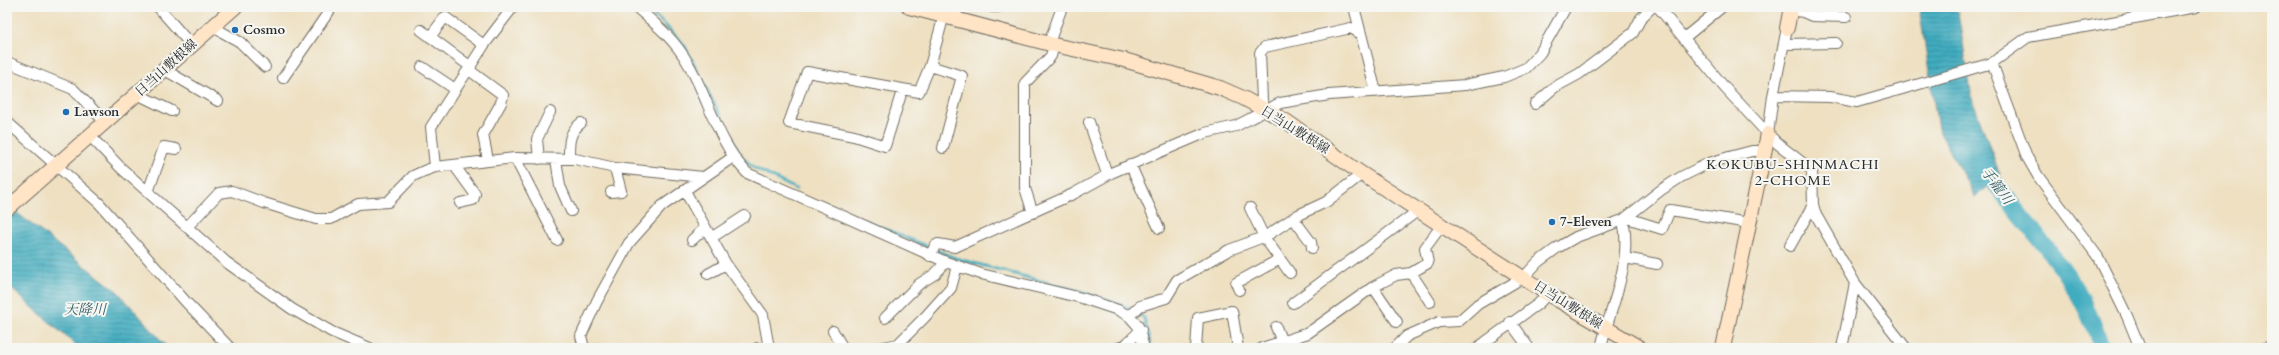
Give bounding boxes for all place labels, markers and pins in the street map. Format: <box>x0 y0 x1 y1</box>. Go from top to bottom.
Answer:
place label: Cosmo <box>243 21 285 39</box>
marker: Cosmo <box>230 25 240 35</box>
place label: Lawson <box>74 103 120 121</box>
marker: Lawson <box>61 107 71 117</box>
place label: 7-Eleven <box>1560 213 1612 231</box>
marker: 7-Eleven <box>1547 217 1557 227</box>

